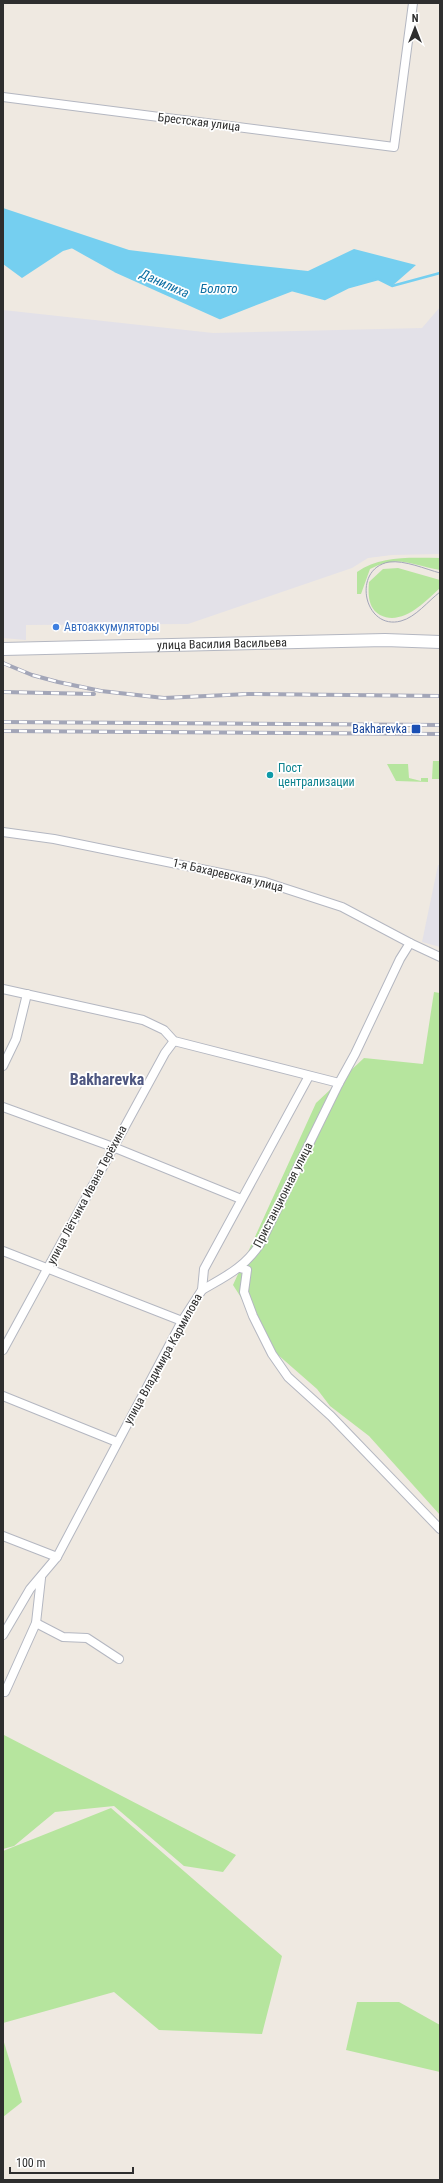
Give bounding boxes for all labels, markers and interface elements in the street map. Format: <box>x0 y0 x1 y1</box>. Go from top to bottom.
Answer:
north arrow <box>395 8 435 48</box>
text: N <box>412 12 419 25</box>
street label: Брестская улица <box>157 110 241 134</box>
water label: Данилиха <box>137 266 191 301</box>
water label: Болото <box>200 281 238 296</box>
place label: Автоаккумуляторы <box>64 620 159 634</box>
marker: Автоаккумуляторы <box>51 622 61 632</box>
street label: улица Василия Васильева <box>157 635 287 652</box>
place label: Bakharevka <box>352 722 407 736</box>
marker: Bakharevka <box>410 723 422 735</box>
place label: Пост централизации <box>278 761 355 789</box>
marker: Пост централизации <box>265 770 275 780</box>
street label: 1-я Бахаревская улица <box>171 855 285 895</box>
district label: Bakharevka <box>70 1070 145 1089</box>
street label: улица Лётчика Ивана Терёхина <box>44 1123 130 1267</box>
street label: Пристанционная улица <box>250 1140 316 1250</box>
street label: улица Владимира Кармилова <box>121 1291 205 1427</box>
scale bar <box>10 2149 133 2175</box>
text: 100 m <box>16 2156 46 2170</box>

